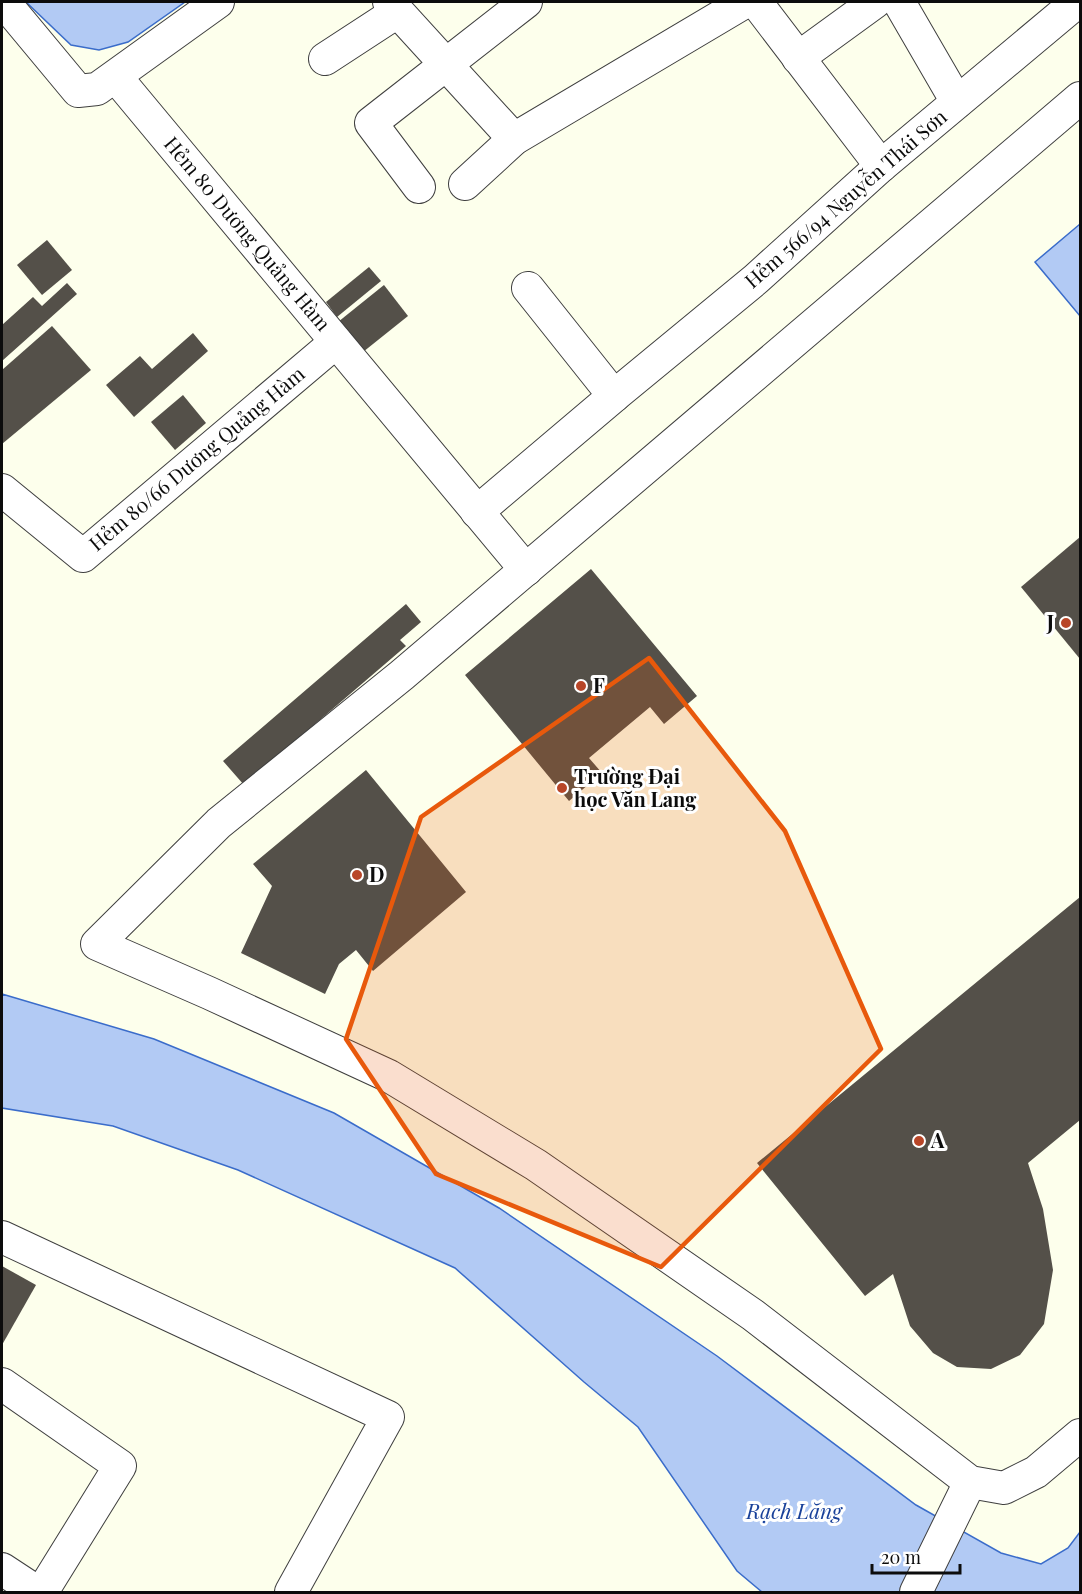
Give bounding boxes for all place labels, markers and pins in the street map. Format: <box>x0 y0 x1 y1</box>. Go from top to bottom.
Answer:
place label: J <box>1046 608 1054 635</box>
marker: J <box>1059 616 1073 630</box>
place label: F <box>593 671 605 698</box>
marker: F <box>574 679 588 693</box>
place label: Trường Đại học Văn Lang <box>574 762 696 812</box>
marker: Trường Đại học Văn Lang <box>555 781 569 795</box>
place label: D <box>369 860 385 887</box>
marker: D <box>350 868 364 882</box>
place label: A <box>930 1126 945 1153</box>
marker: A <box>912 1134 926 1148</box>

